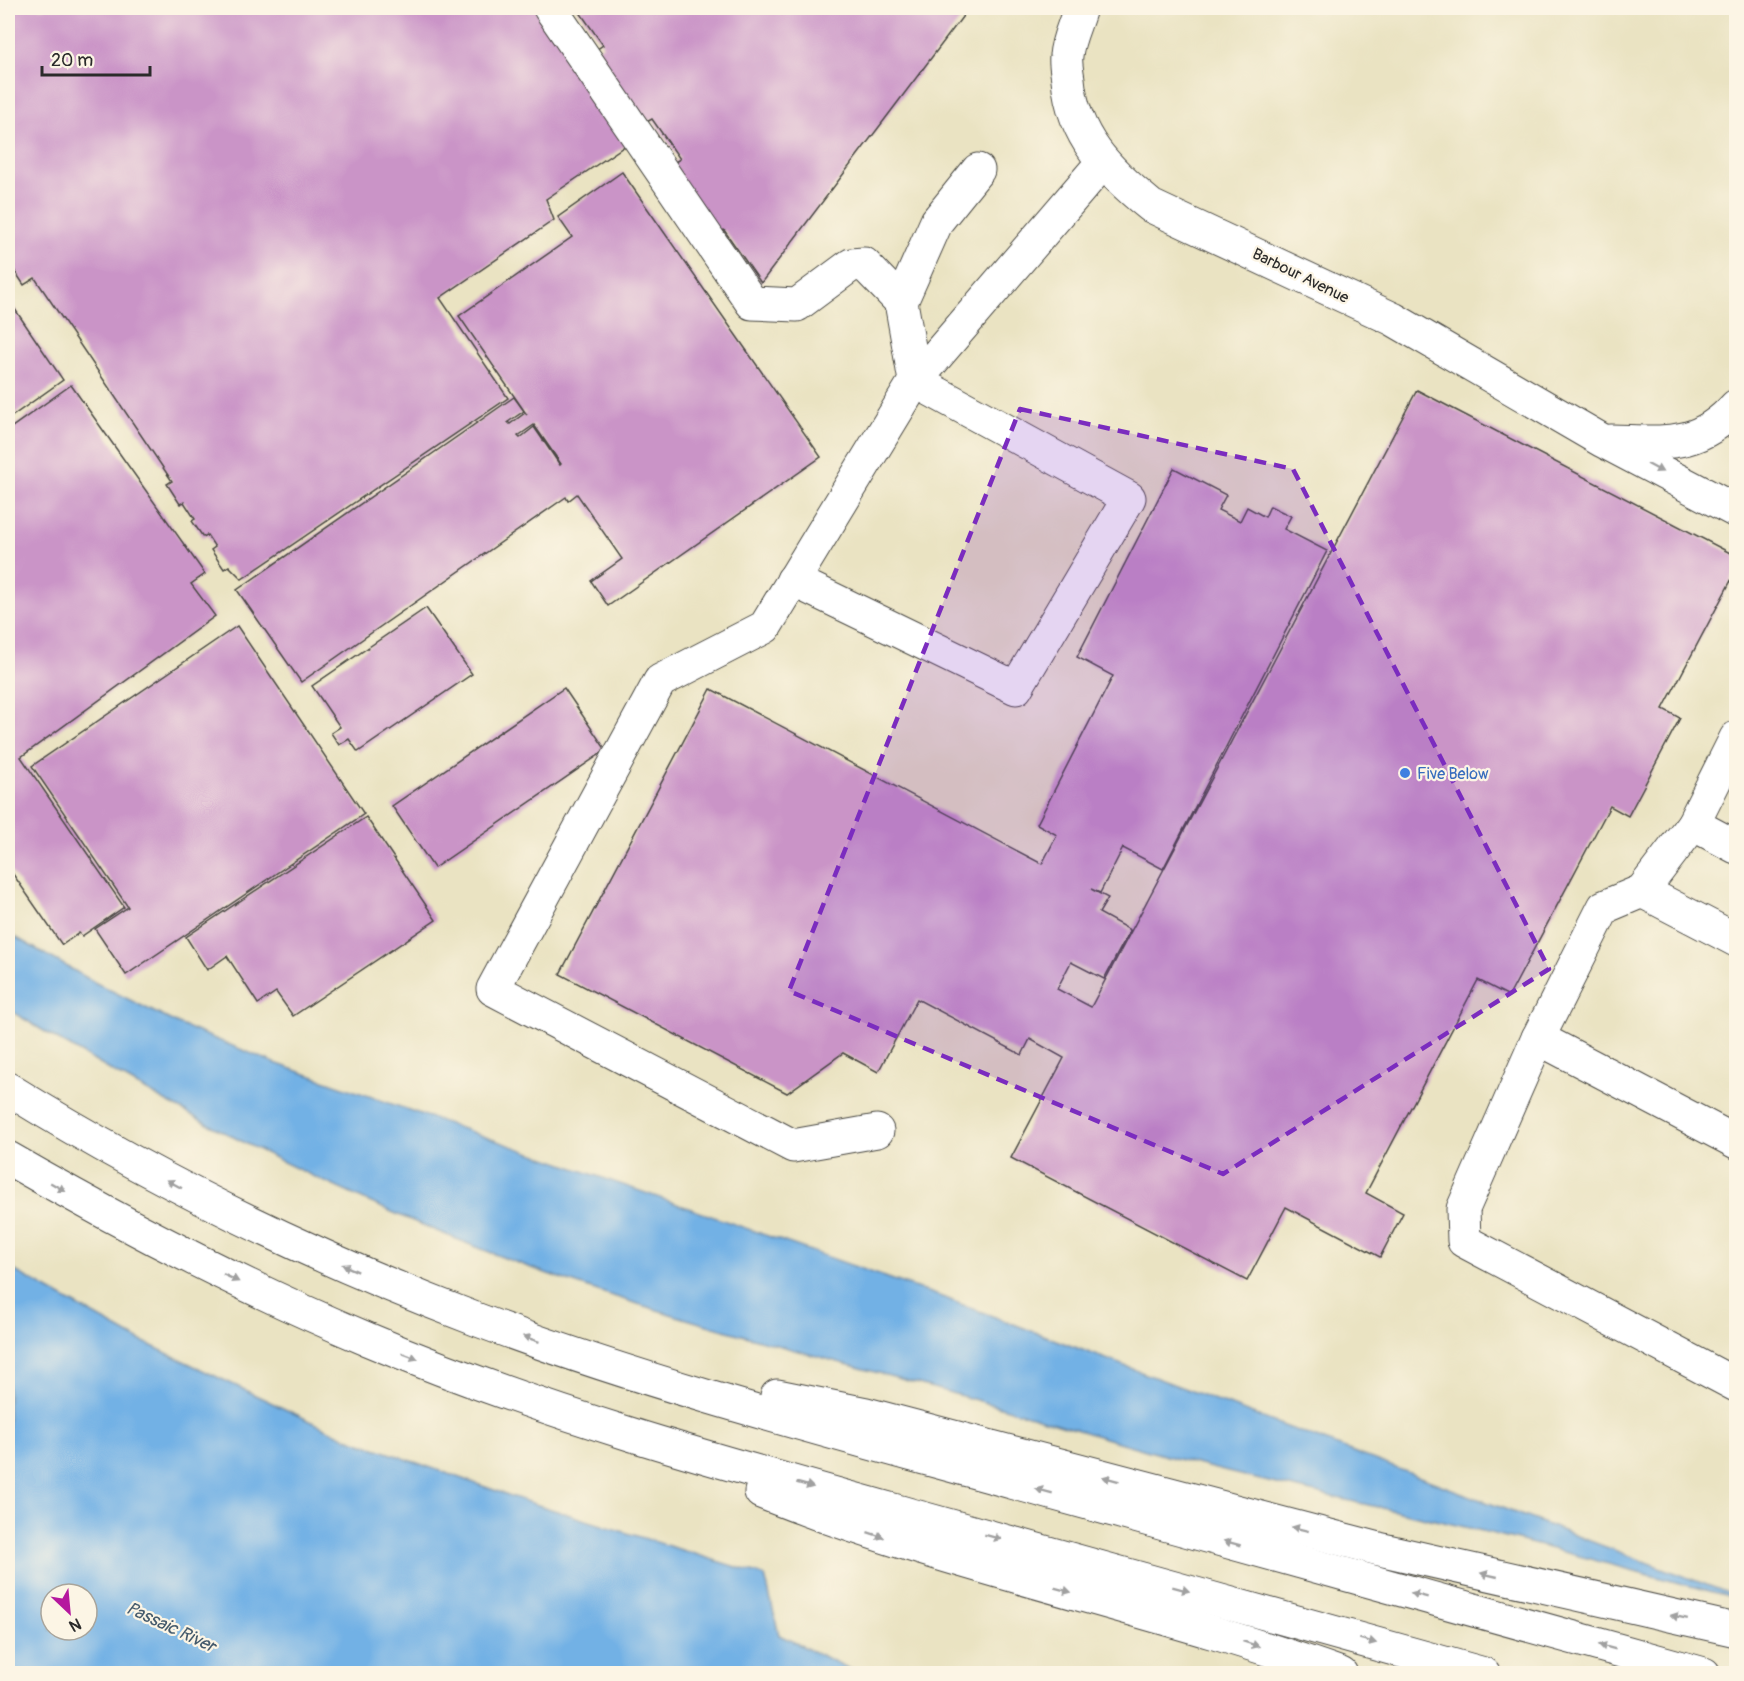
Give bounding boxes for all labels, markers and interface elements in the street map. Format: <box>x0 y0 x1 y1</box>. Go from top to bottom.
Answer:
scale bar <box>42 39 150 77</box>
text: 20 m <box>51 49 93 72</box>
street label: Barbour Avenue <box>1249 244 1352 308</box>
one-way arrow <box>1647 463 1664 473</box>
place label: Five Below <box>1417 764 1489 784</box>
marker: Five Below <box>1398 766 1412 780</box>
one-way arrow <box>165 1179 183 1189</box>
one-way arrow <box>50 1182 66 1193</box>
one-way arrow <box>341 1263 358 1272</box>
one-way arrow <box>223 1273 240 1282</box>
one-way arrow <box>522 1333 540 1343</box>
one-way arrow <box>401 1351 419 1361</box>
one-way arrow <box>1102 1474 1120 1483</box>
one-way arrow <box>796 1481 814 1491</box>
one-way arrow <box>1034 1485 1053 1495</box>
one-way arrow <box>1290 1523 1309 1533</box>
one-way arrow <box>867 1530 885 1540</box>
one-way arrow <box>983 1533 1002 1543</box>
one-way arrow <box>1222 1537 1241 1547</box>
one-way arrow <box>1480 1569 1498 1579</box>
north arrow <box>39 1582 99 1642</box>
one-way arrow <box>1171 1585 1190 1595</box>
one-way arrow <box>1054 1586 1072 1595</box>
one-way arrow <box>1410 1589 1429 1599</box>
water label: Passaic River <box>122 1597 221 1659</box>
one-way arrow <box>1670 1612 1689 1621</box>
text: N <box>66 1613 84 1636</box>
one-way arrow <box>1359 1637 1378 1647</box>
one-way arrow <box>1242 1639 1260 1649</box>
one-way arrow <box>1598 1641 1617 1651</box>

